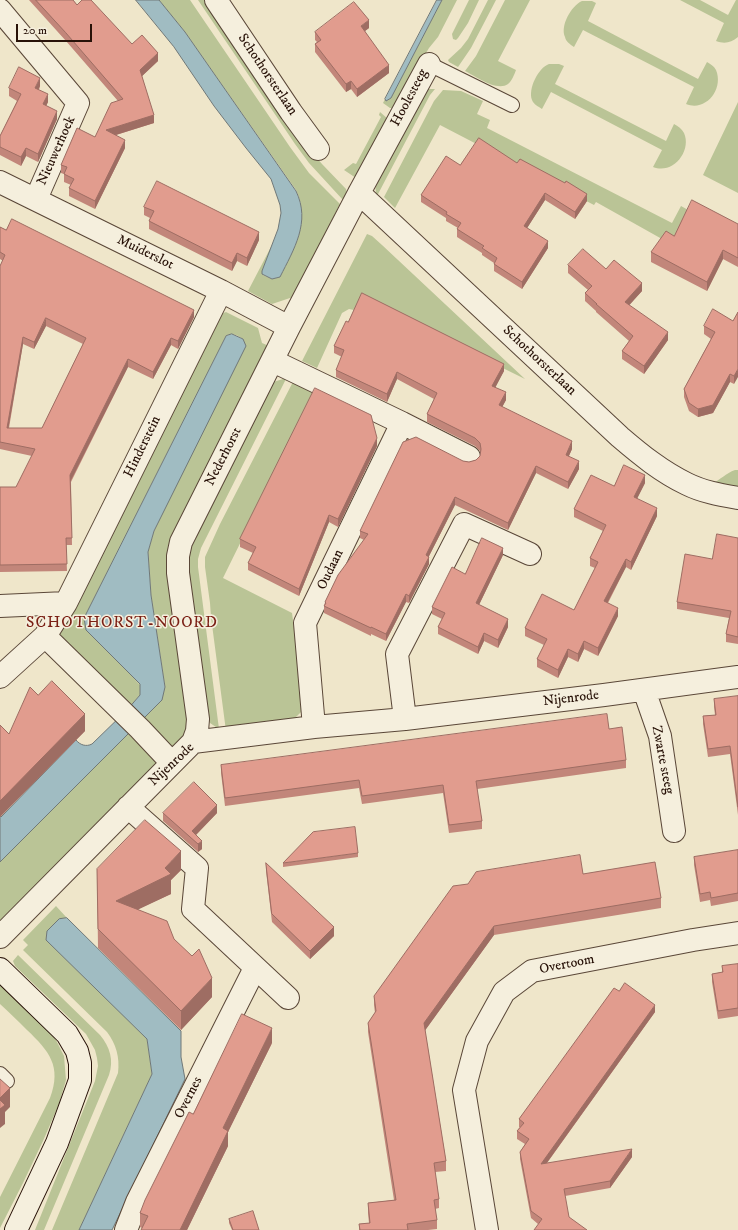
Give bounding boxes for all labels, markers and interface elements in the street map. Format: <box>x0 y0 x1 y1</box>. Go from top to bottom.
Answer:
scale bar <box>18 16 94 42</box>
text: 20 m <box>23 23 47 38</box>
street label: Schothorsterlaan <box>234 31 300 119</box>
street label: Hoolesteeg <box>388 66 432 130</box>
street label: Nieuwerhoek <box>34 114 80 188</box>
street label: Muiderslot <box>114 232 176 274</box>
street label: Schothorsterlaan <box>499 323 579 399</box>
street label: Hinderstein <box>121 413 165 481</box>
street label: Nederhorst <box>202 425 246 489</box>
street label: Oudaan <box>314 547 348 593</box>
district label: SCHOTHORST-NOORD <box>26 614 218 634</box>
street label: Nijenrode <box>542 687 600 711</box>
street label: Zwarte steeg <box>647 724 677 796</box>
street label: Nijenrode <box>146 740 198 790</box>
street label: Overtoom <box>538 951 596 979</box>
street label: Overnes <box>171 1074 207 1122</box>

